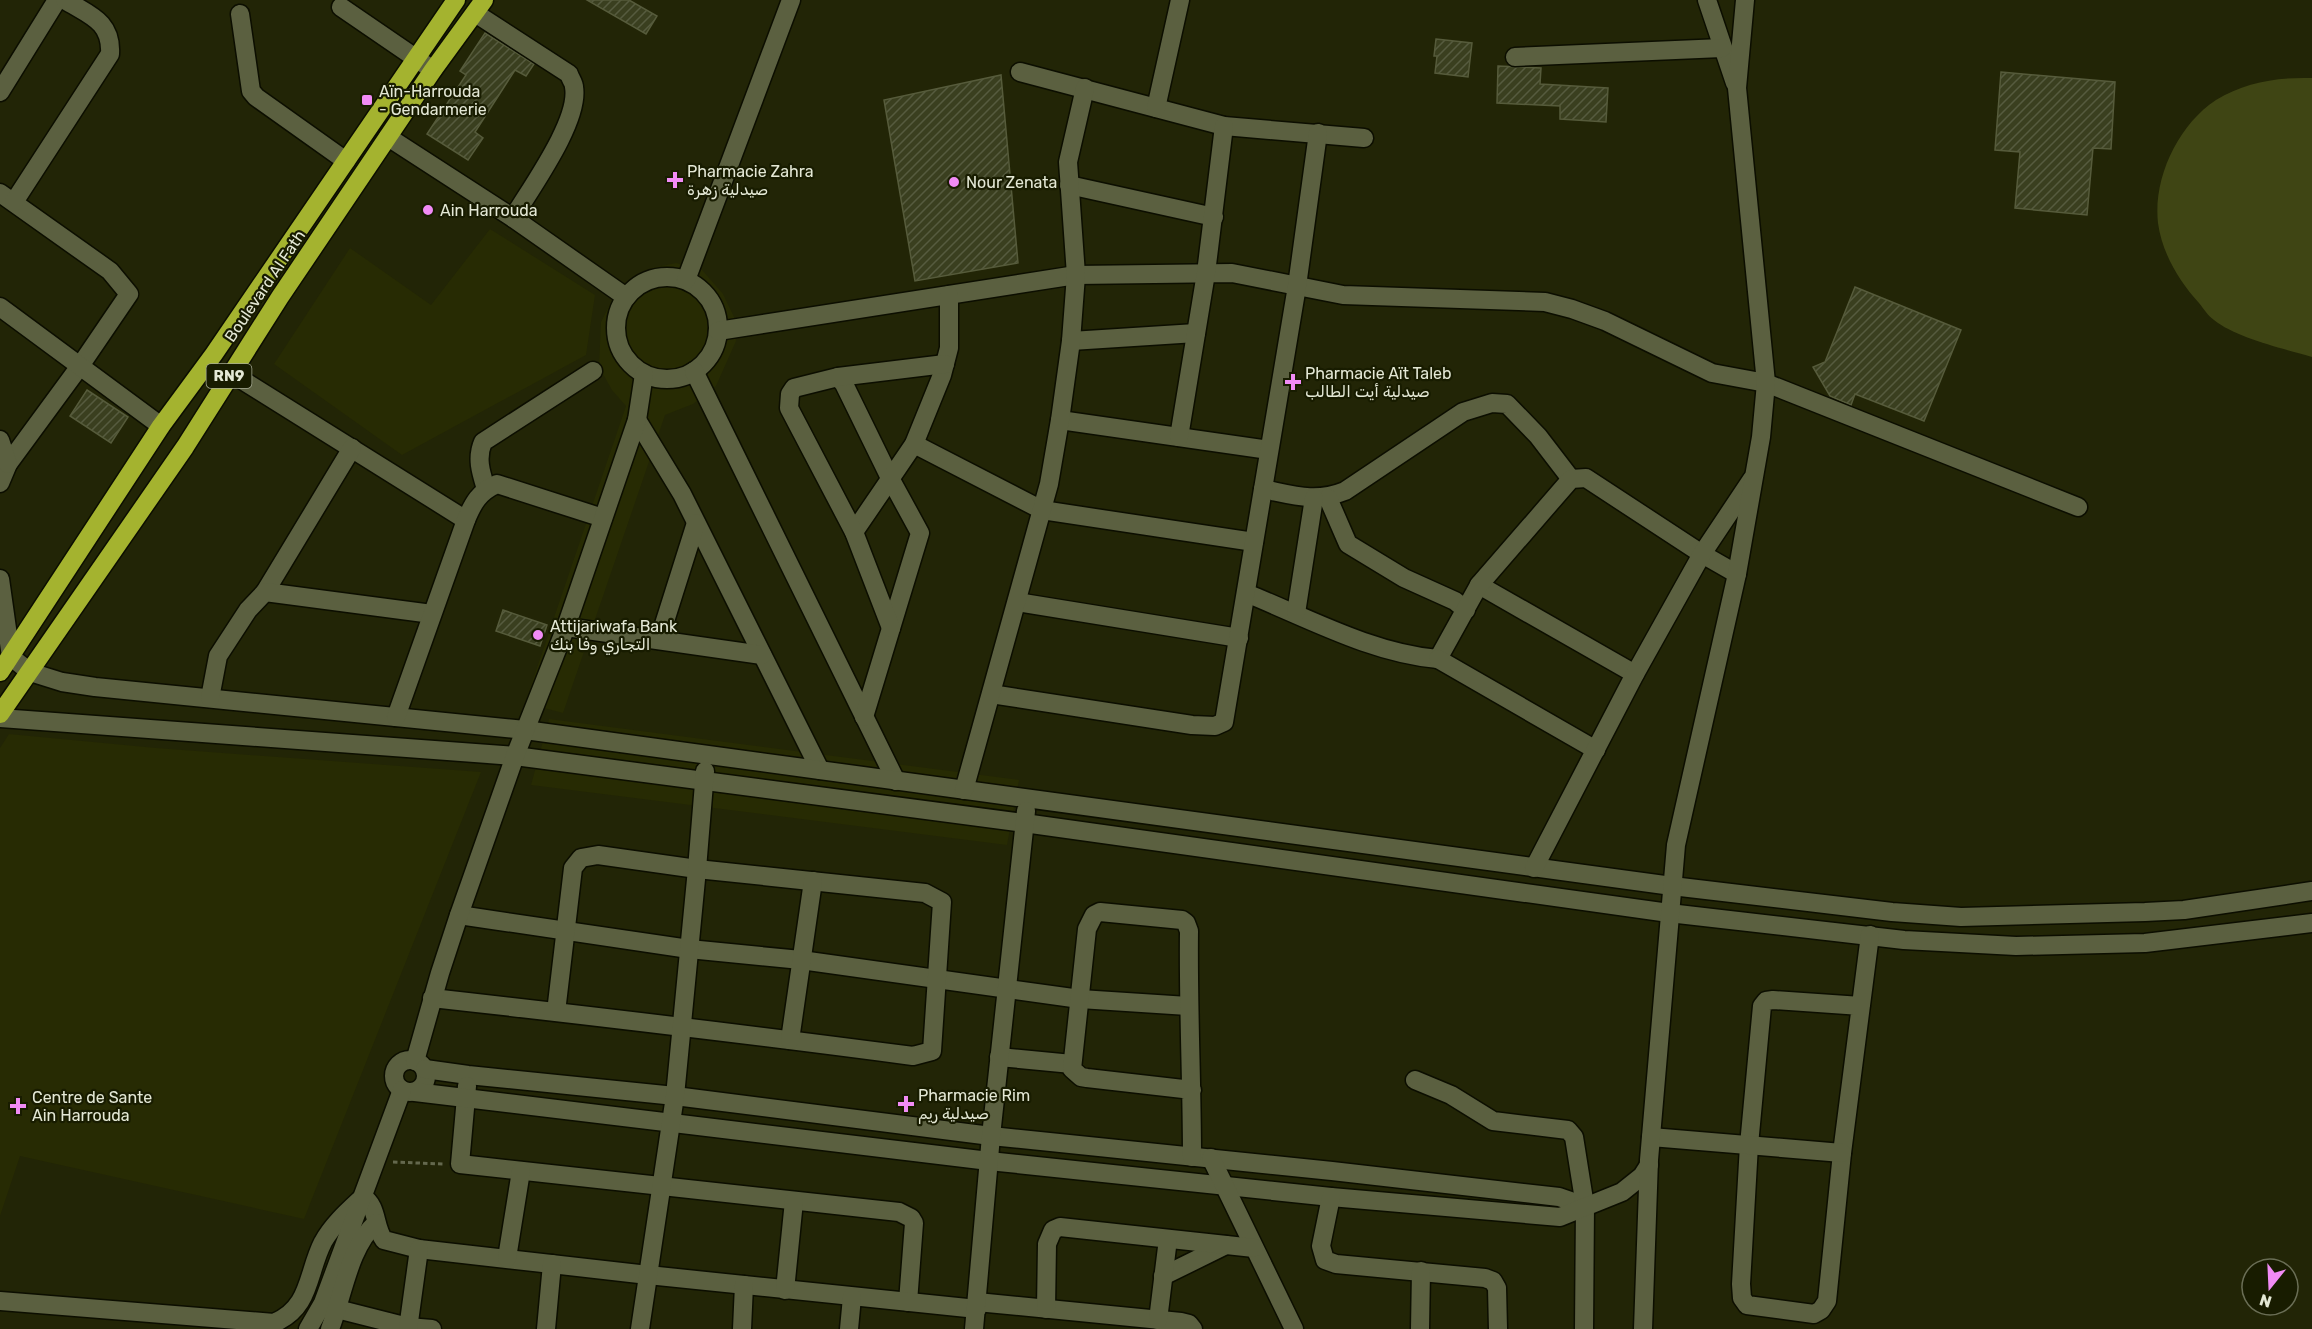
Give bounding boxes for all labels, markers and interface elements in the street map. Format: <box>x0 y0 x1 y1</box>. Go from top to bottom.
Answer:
place label: Aïn-Harrouda - Gendarmerie <box>379 82 487 119</box>
marker: Aïn-Harrouda - Gendarmerie <box>360 93 374 107</box>
place label: Pharmacie Zahra صيدلية زهرة <box>687 162 814 200</box>
marker: Pharmacie Zahra صيدلية زهرة <box>668 173 682 187</box>
place label: Nour Zenata <box>966 173 1057 192</box>
marker: Nour Zenata <box>947 175 961 189</box>
place label: Ain Harrouda <box>440 201 538 220</box>
marker: Ain Harrouda <box>421 203 435 217</box>
street label: Boulevard Al Fath <box>221 227 309 345</box>
road number: RN9 <box>206 364 252 388</box>
place label: Pharmacie Aït Taleb صيدلية أيت الطالب <box>1305 364 1452 401</box>
marker: Pharmacie Aït Taleb صيدلية أيت الطالب <box>1286 375 1300 389</box>
place label: Attijariwafa Bank التجاري وفا بنك <box>550 617 678 656</box>
marker: Attijariwafa Bank التجاري وفا بنك <box>531 628 545 642</box>
place label: Pharmacie Rim صيدلية ريم <box>918 1086 1030 1124</box>
place label: Centre de Sante Ain Harrouda <box>32 1088 152 1125</box>
marker: Centre de Sante Ain Harrouda <box>9 1097 27 1115</box>
marker: Pharmacie Rim صيدلية ريم <box>899 1097 913 1111</box>
north arrow <box>2240 1257 2300 1317</box>
text: N <box>2257 1290 2274 1312</box>

